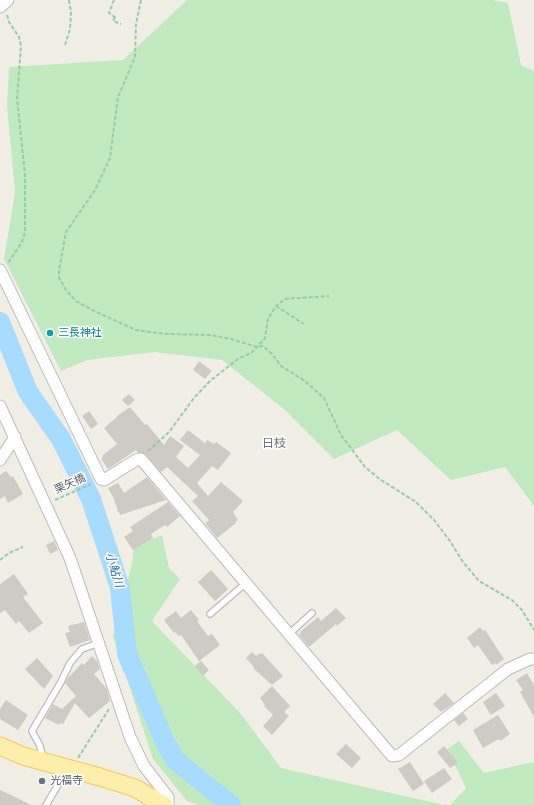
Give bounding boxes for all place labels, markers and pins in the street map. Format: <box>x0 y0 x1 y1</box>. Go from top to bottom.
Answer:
place label: 三長神社 <box>58 326 102 340</box>
marker: 三長神社 <box>45 328 55 338</box>
place label: 光福寺 <box>50 774 83 788</box>
marker: 光福寺 <box>37 776 47 786</box>

